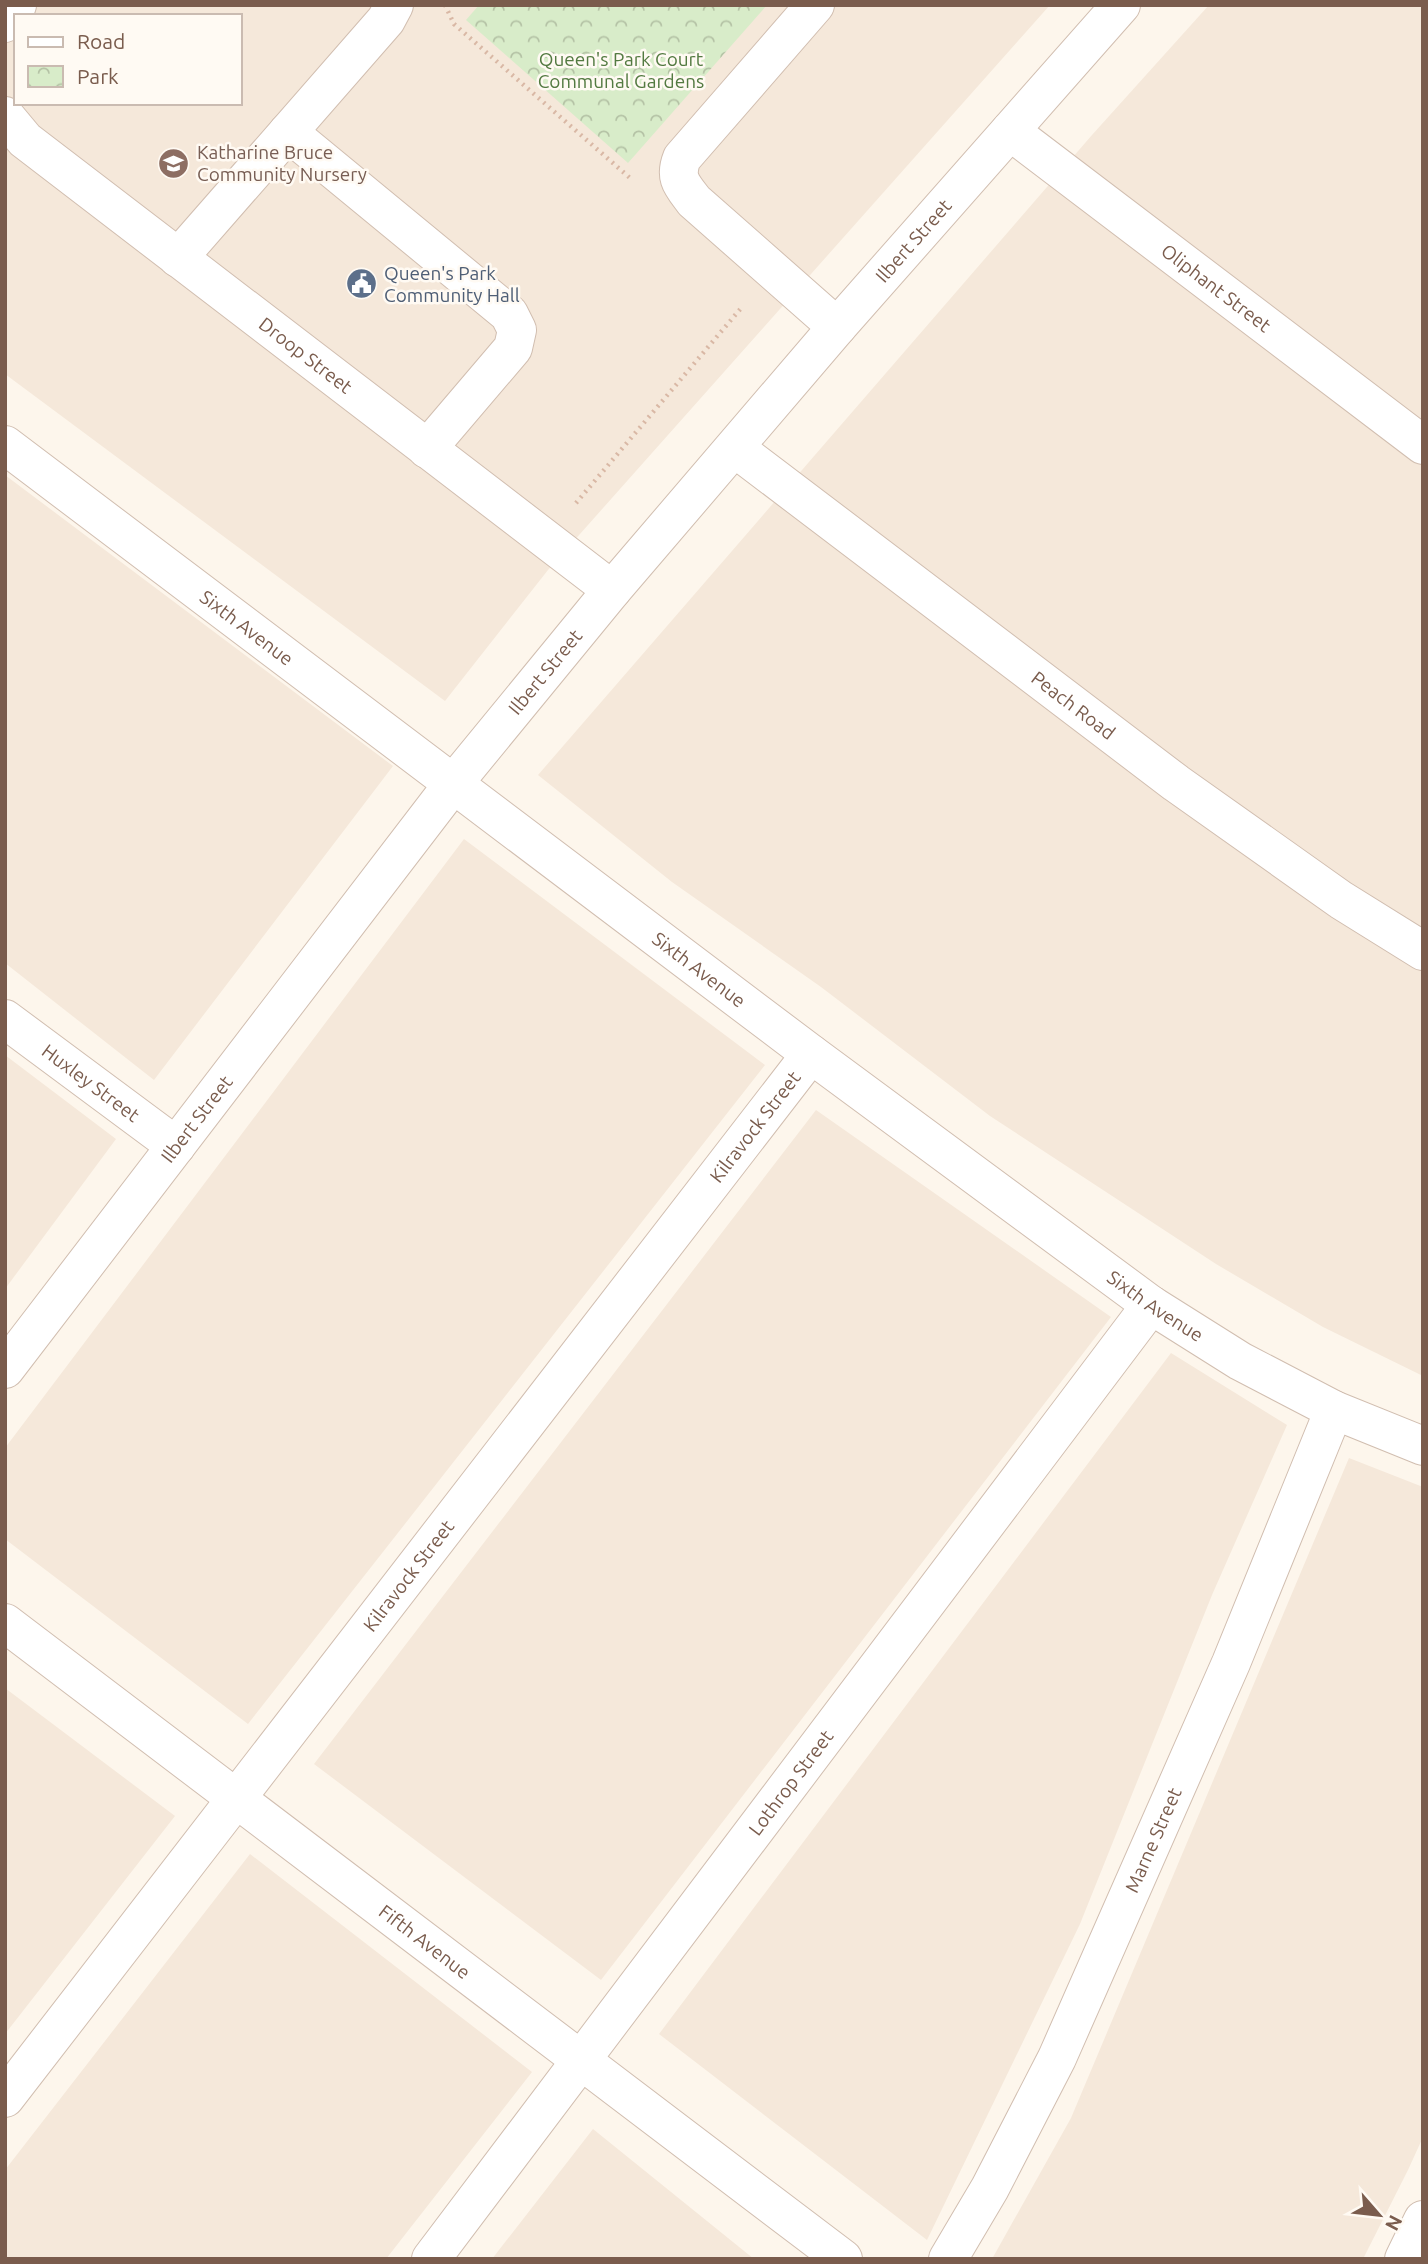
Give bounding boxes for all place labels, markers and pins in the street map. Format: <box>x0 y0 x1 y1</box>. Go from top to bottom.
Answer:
place label: Katharine Bruce Community Nursery <box>197 141 367 185</box>
school or university icon: Katharine Bruce Community Nursery <box>157 146 191 180</box>
place label: Queen's Park Community Hall <box>384 262 520 306</box>
public building icon: Queen's Park Community Hall <box>344 267 378 301</box>

